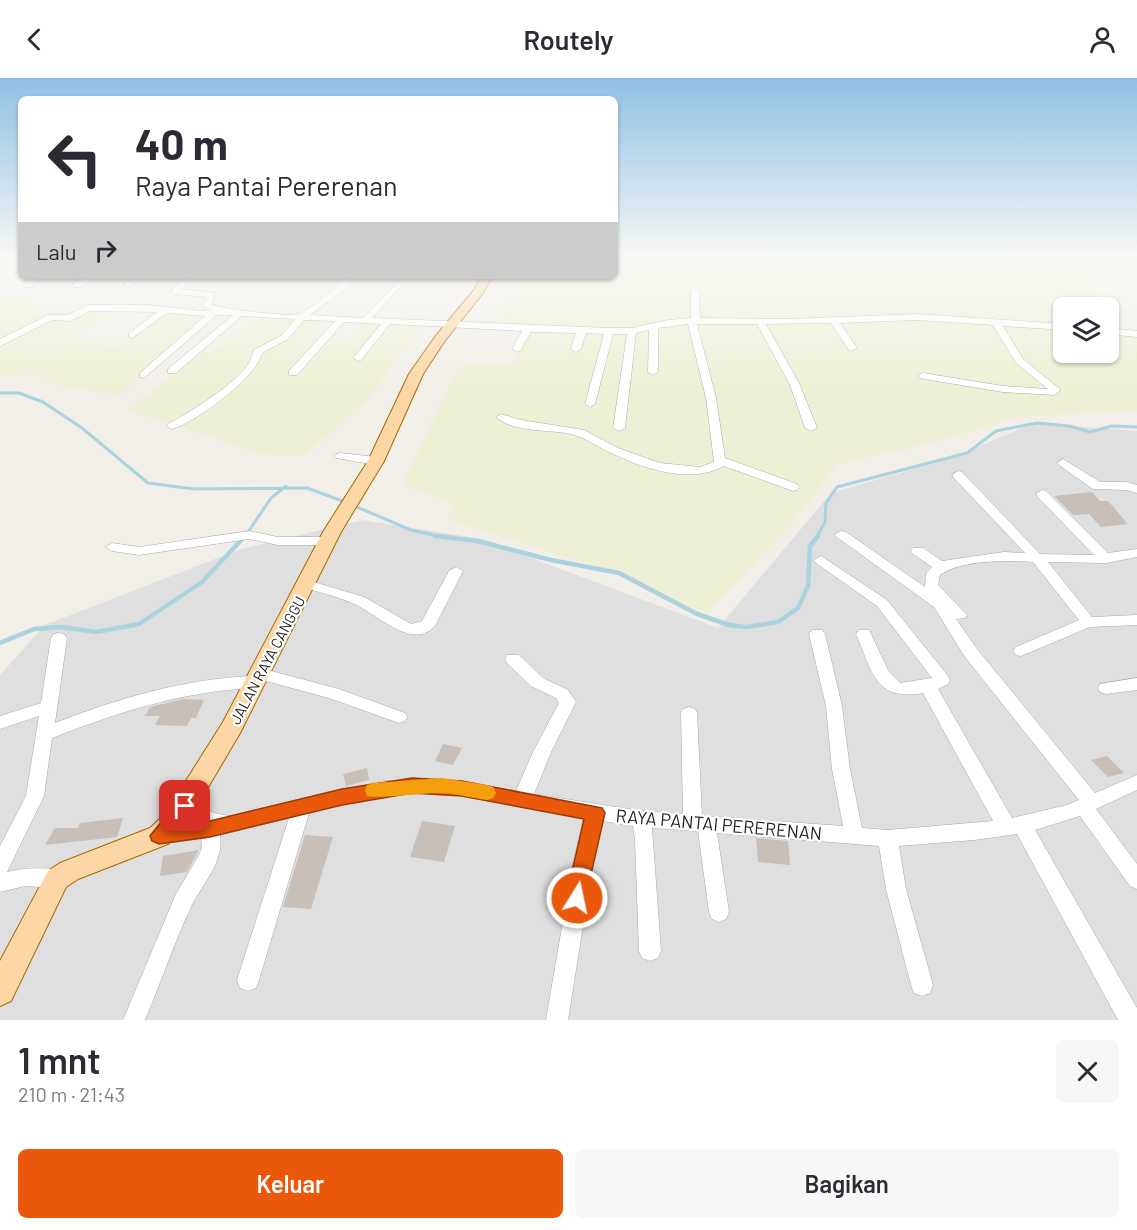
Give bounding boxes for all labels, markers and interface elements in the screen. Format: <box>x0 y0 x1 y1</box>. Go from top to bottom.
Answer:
icon: back <box>18 23 51 56</box>
text: Routely <box>523 23 614 55</box>
icon: person <box>1086 23 1119 56</box>
text: 40 m <box>135 118 228 168</box>
icon: left <box>36 120 114 198</box>
text: Raya Pantai Pererenan <box>135 169 398 201</box>
icon: right <box>89 234 122 267</box>
text: Lalu <box>36 238 77 264</box>
map controls <box>1053 297 1119 363</box>
button: layers <box>1053 297 1119 363</box>
street label: JALAN RAYA CANGGU <box>226 593 308 727</box>
pin <box>159 780 210 831</box>
icon: arrive <box>168 789 201 822</box>
street label: RAYA PANTAI PERERENAN <box>615 804 823 844</box>
position arrow <box>545 866 609 930</box>
text: 1 mnt <box>18 1038 101 1081</box>
button: close <box>1056 1040 1119 1103</box>
text: 210 m · 21:43 <box>18 1082 125 1106</box>
button: Keluar <box>18 1149 563 1218</box>
button: Bagikan <box>575 1149 1119 1218</box>

